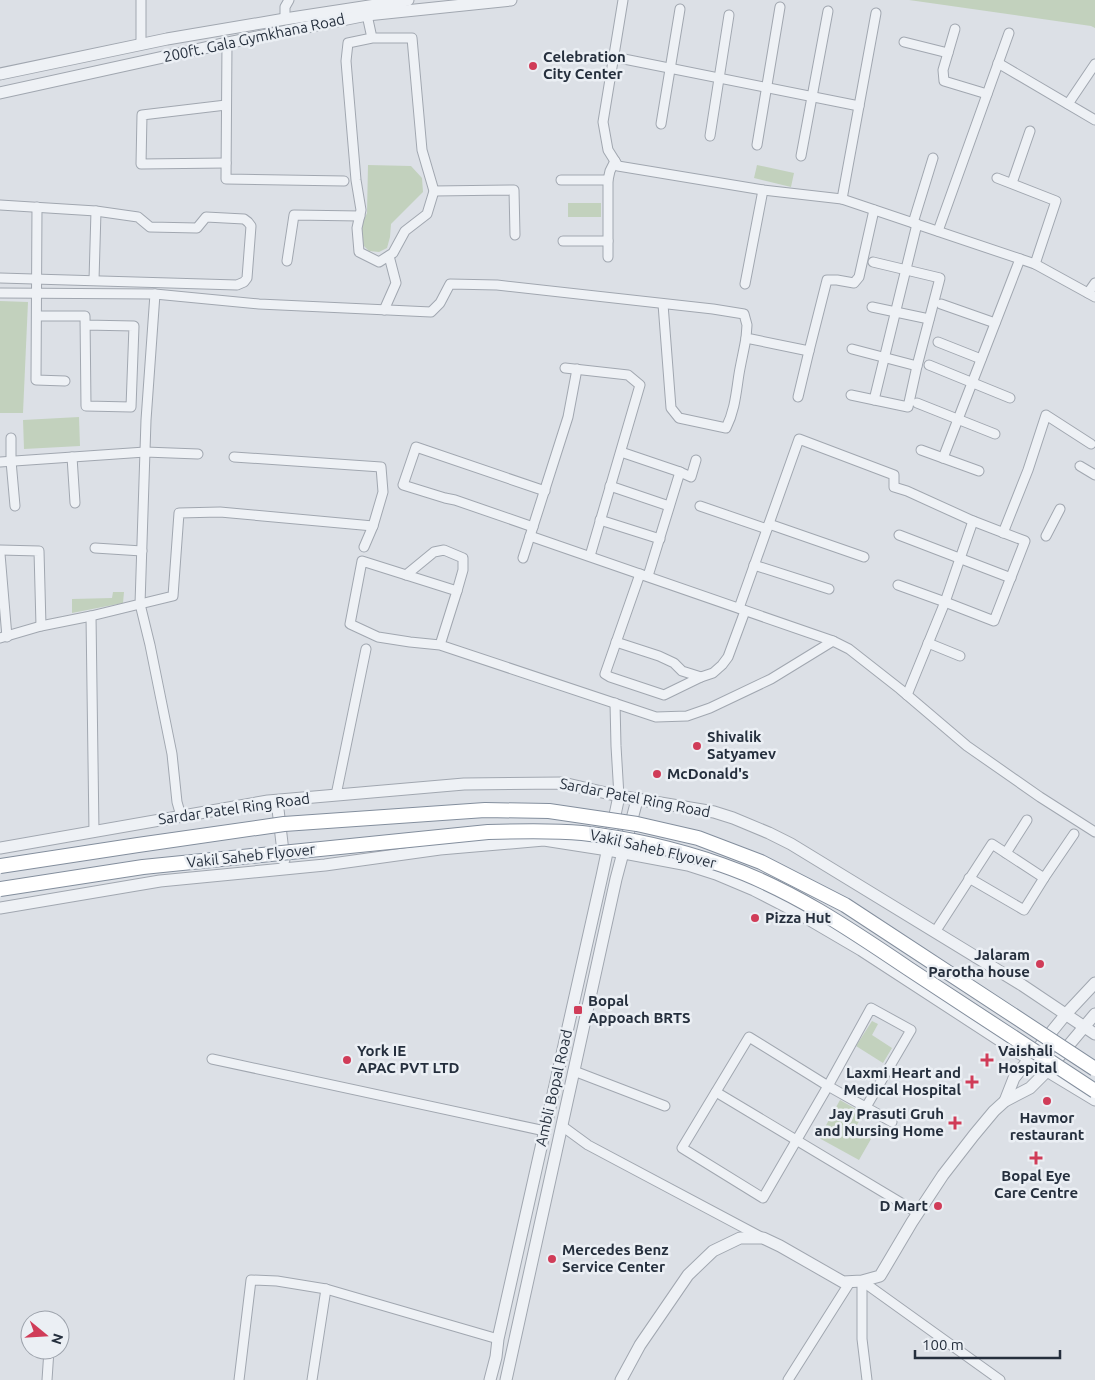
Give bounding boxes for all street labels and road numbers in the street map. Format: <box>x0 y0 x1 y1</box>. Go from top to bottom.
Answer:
street label: 200ft. Gala Gymkhana Road <box>162 10 346 65</box>
street label: Sardar Patel Ring Road <box>558 775 712 820</box>
street label: Sardar Patel Ring Road <box>157 789 311 828</box>
street label: Vakil Saheb Flyover <box>588 826 718 871</box>
street label: Vakil Saheb Flyover <box>186 840 316 871</box>
street label: Ambli Bopal Road <box>532 1028 575 1148</box>

